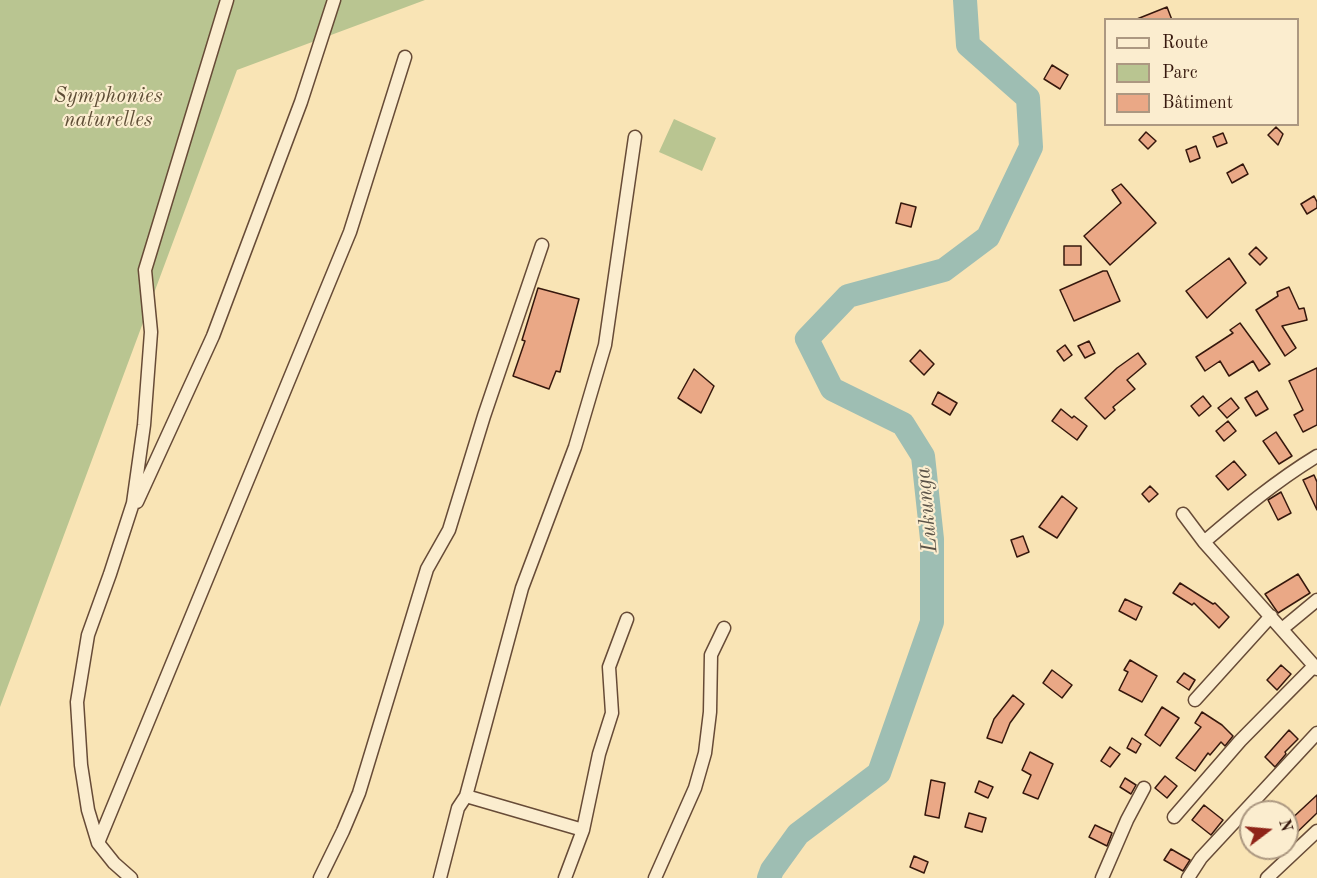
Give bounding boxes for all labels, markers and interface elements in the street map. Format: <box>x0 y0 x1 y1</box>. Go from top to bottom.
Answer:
legend <box>1104 18 1299 126</box>
text: Route <box>1162 34 1208 52</box>
text: Parc <box>1162 64 1198 82</box>
park label: Symphonies naturelles <box>54 83 162 133</box>
text: Bâtiment <box>1162 94 1233 112</box>
water label: Lukunga <box>910 466 944 554</box>
north arrow <box>1239 800 1299 860</box>
text: N <box>1275 817 1294 834</box>

